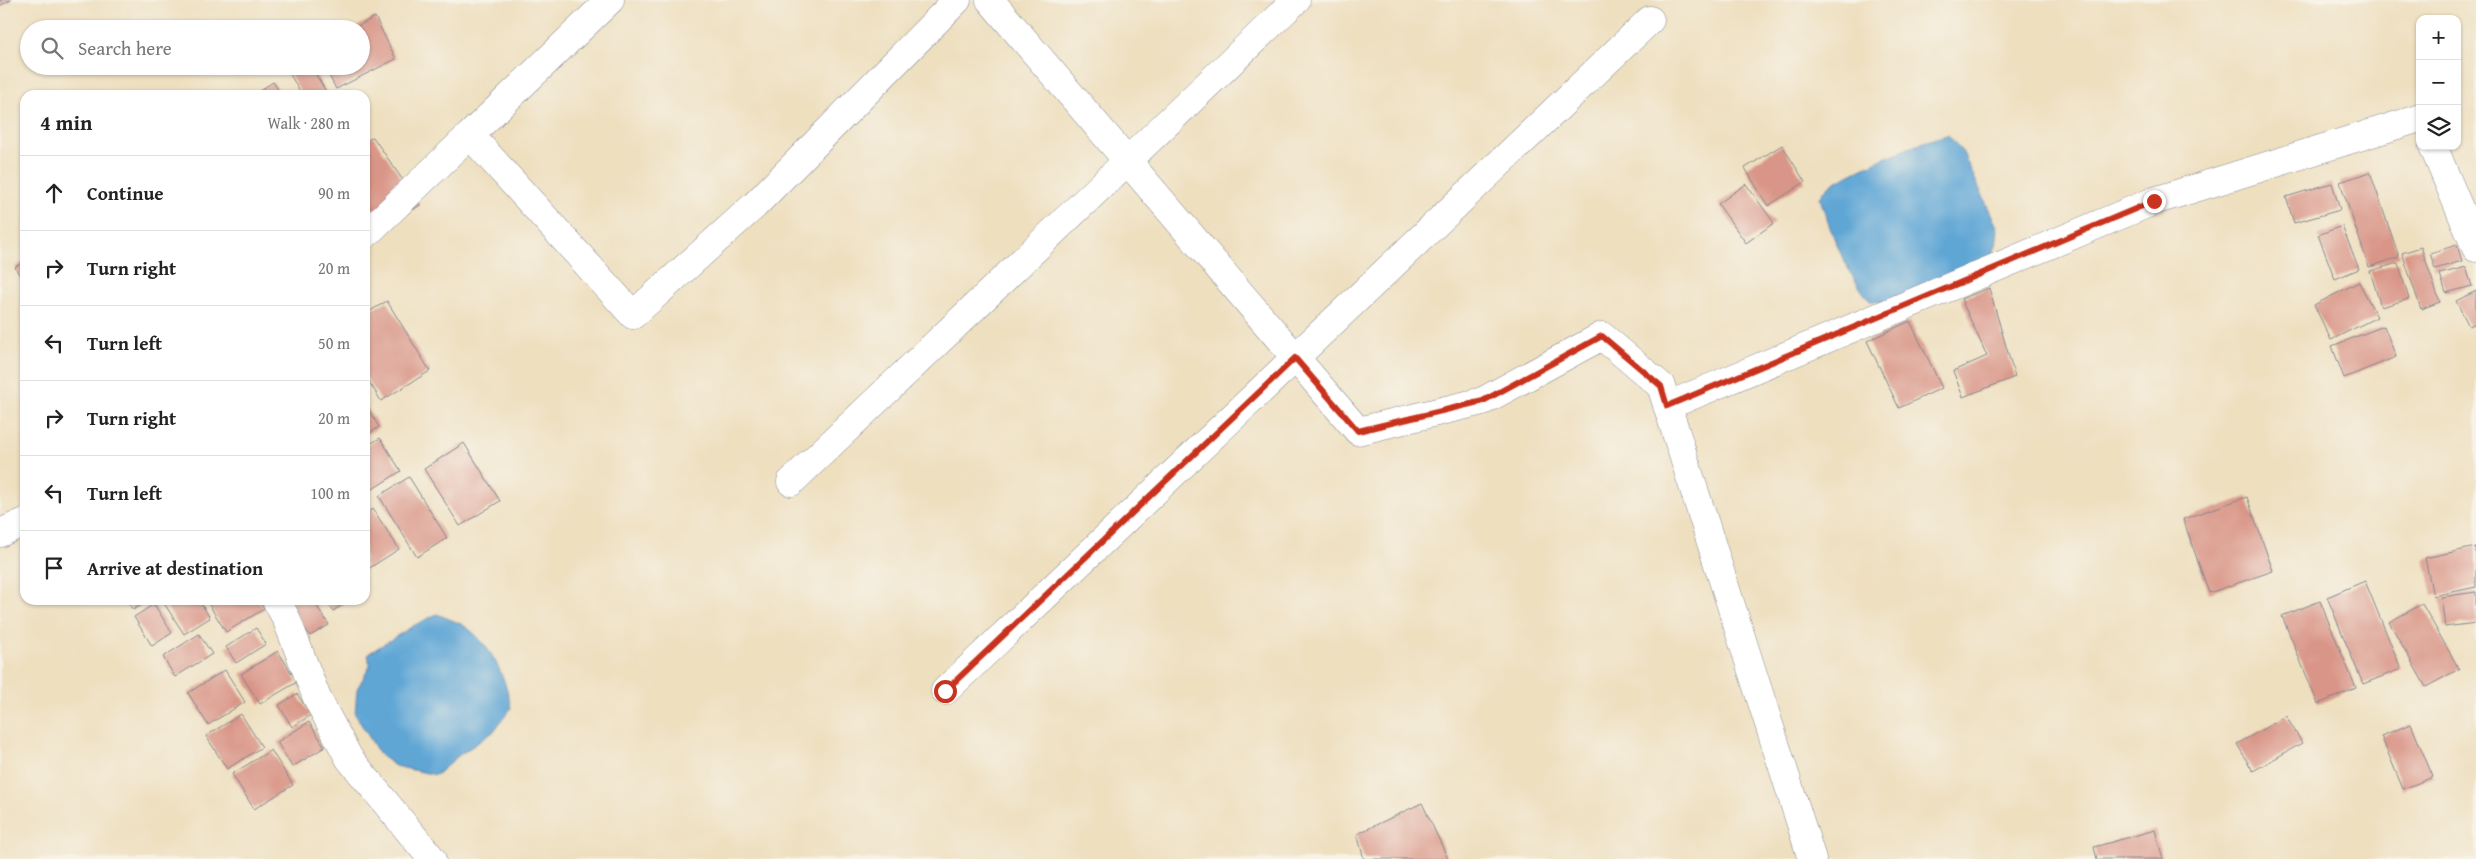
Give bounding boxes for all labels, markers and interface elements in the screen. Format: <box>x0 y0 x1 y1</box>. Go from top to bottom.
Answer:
map controls <box>2416 15 2461 150</box>
button: + <box>2416 15 2461 60</box>
search box <box>20 20 370 75</box>
icon: search <box>38 34 66 62</box>
text: Search here <box>78 34 172 62</box>
button: − <box>2416 60 2461 105</box>
button: layers <box>2416 105 2461 150</box>
text: 4 min <box>40 107 92 138</box>
text: Walk · 280 m <box>267 111 350 135</box>
icon: ahead <box>40 179 68 207</box>
text: Continue <box>87 179 164 207</box>
text: 90 m <box>318 181 350 205</box>
route end <box>2143 190 2166 213</box>
icon: right <box>40 254 68 282</box>
text: Turn right <box>87 254 176 282</box>
text: 20 m <box>318 256 350 280</box>
icon: left <box>40 329 68 357</box>
text: Turn left <box>87 329 162 357</box>
text: 50 m <box>318 331 350 355</box>
icon: right <box>40 404 68 432</box>
text: Turn right <box>87 404 176 432</box>
text: 20 m <box>318 406 350 430</box>
icon: left <box>40 479 68 507</box>
text: Turn left <box>87 479 162 507</box>
text: 100 m <box>310 481 350 505</box>
icon: arrive <box>40 554 68 582</box>
text: Arrive at destination <box>87 554 263 582</box>
route start <box>934 680 957 703</box>

